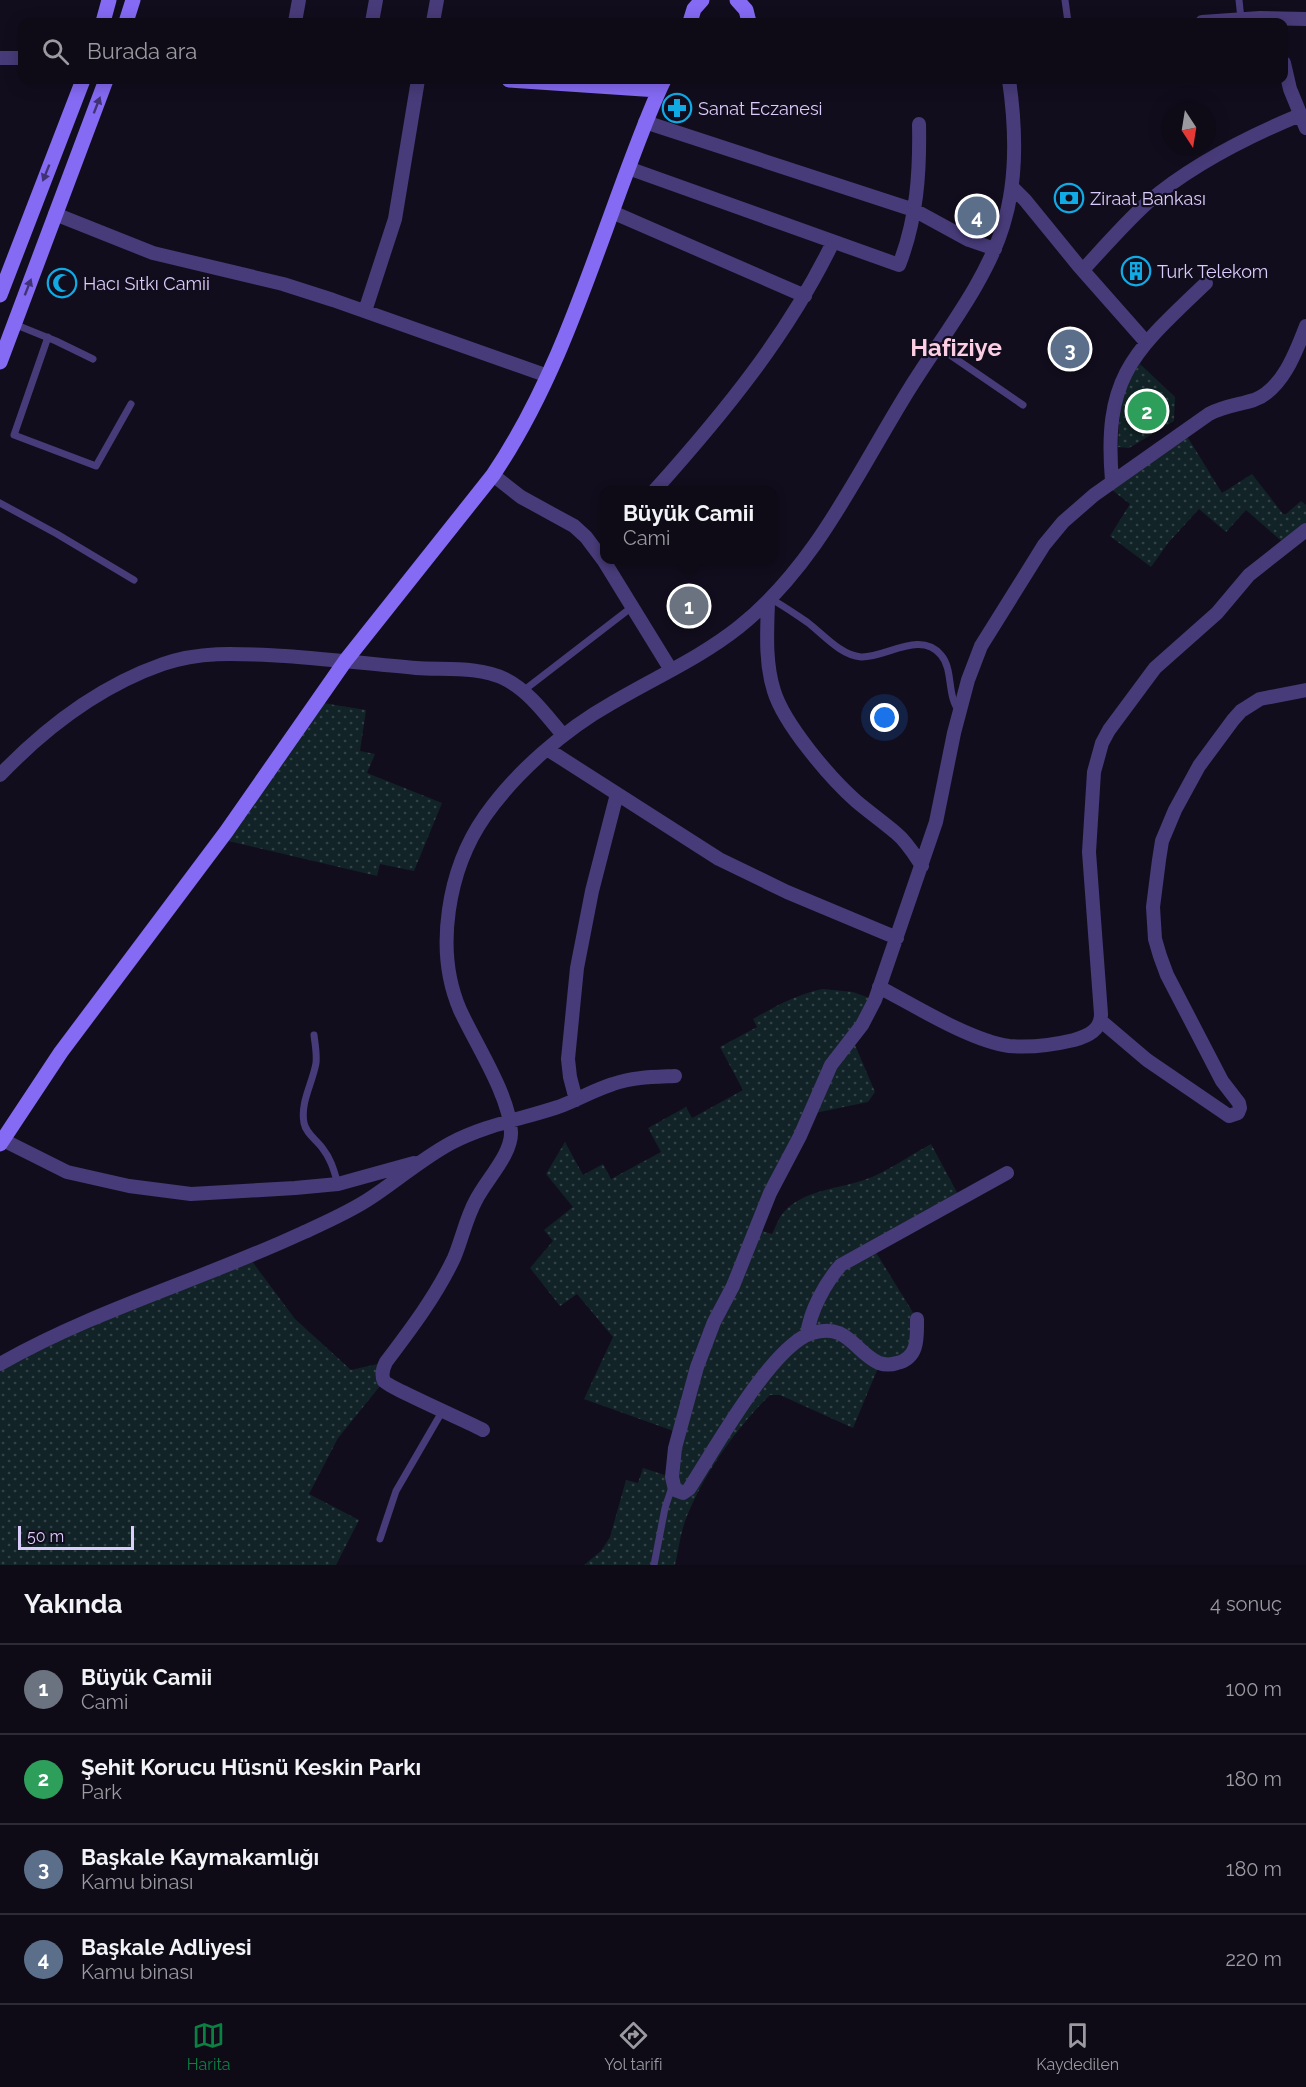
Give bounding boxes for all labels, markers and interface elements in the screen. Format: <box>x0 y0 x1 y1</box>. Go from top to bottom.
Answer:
search box <box>18 18 1288 84</box>
icon: search <box>39 35 72 68</box>
text: Burada ara <box>87 38 197 64</box>
pharmacy icon: Sanat Eczanesi <box>661 92 693 124</box>
one-way arrow <box>93 96 102 114</box>
place label: Sanat Eczanesi <box>698 98 823 119</box>
north arrow <box>1162 102 1216 156</box>
one-way arrow <box>41 164 50 182</box>
bank icon: Ziraat Bankası <box>1053 182 1085 214</box>
place label: Ziraat Bankası <box>1090 188 1206 209</box>
pin: 4 <box>958 194 996 238</box>
building icon: Turk Telekom <box>1120 255 1152 287</box>
place label: Turk Telekom <box>1157 261 1268 282</box>
mosque icon: Hacı Sıtkı Camii <box>46 267 78 299</box>
place label: Hacı Sıtkı Camii <box>83 273 210 294</box>
one-way arrow <box>23 278 33 296</box>
pin: 3 <box>1050 326 1090 372</box>
district label: Hafiziye <box>910 333 1002 362</box>
pin: 2 <box>1128 388 1166 434</box>
popup <box>600 486 777 564</box>
text: Büyük Camii <box>623 500 754 526</box>
text: Cami <box>623 526 670 550</box>
pin: 1 <box>670 584 708 628</box>
your location <box>870 703 899 732</box>
scale bar <box>18 1523 134 1550</box>
text: 50 m <box>27 1527 64 1546</box>
text: Yakında <box>24 1589 122 1619</box>
text: 4 sonuç <box>1210 1592 1282 1616</box>
text: Büyük Camii <box>81 1664 212 1690</box>
text: 1 <box>39 1677 48 1701</box>
text: 100 m <box>1225 1677 1282 1701</box>
text: Cami <box>81 1690 128 1714</box>
text: Şehit Korucu Hüsnü Keskin Parkı <box>81 1754 421 1780</box>
text: 2 <box>38 1767 49 1791</box>
text: 180 m <box>1226 1767 1282 1791</box>
text: Park <box>81 1780 122 1804</box>
text: Başkale Kaymakamlığı <box>81 1844 319 1870</box>
text: 3 <box>38 1857 49 1881</box>
text: 180 m <box>1226 1857 1282 1881</box>
text: Kamu binası <box>81 1870 193 1894</box>
text: Başkale Adliyesi <box>81 1934 252 1960</box>
text: 4 <box>38 1947 49 1971</box>
text: 220 m <box>1225 1947 1282 1971</box>
text: Kamu binası <box>81 1960 193 1984</box>
tab: Harita <box>187 2019 230 2074</box>
tab: Yol tarifi <box>604 2019 663 2074</box>
tab: Kaydedilen <box>1036 2019 1119 2074</box>

